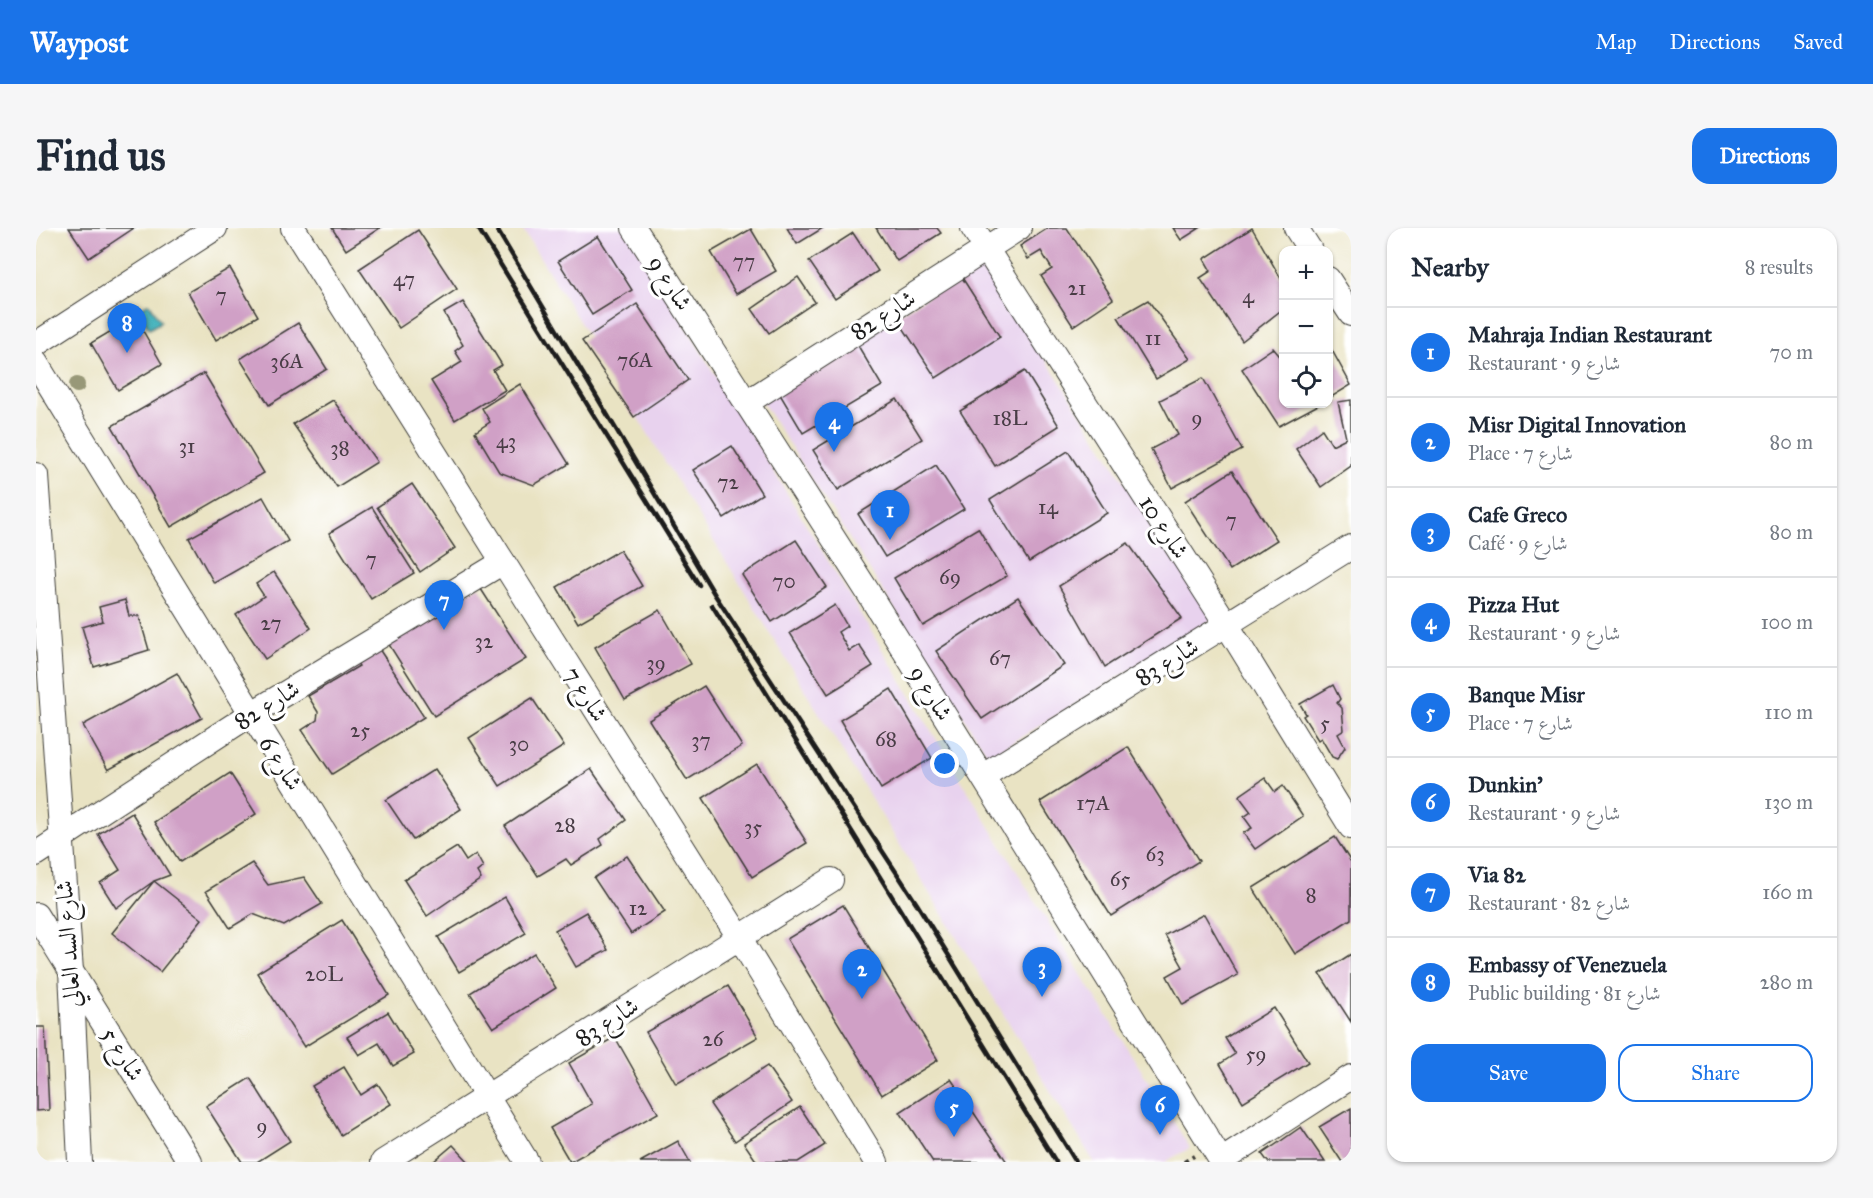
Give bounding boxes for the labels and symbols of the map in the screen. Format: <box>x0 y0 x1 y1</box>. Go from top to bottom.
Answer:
house number: 77 <box>733 248 755 274</box>
street label: شارع 9 <box>637 250 699 319</box>
house number: 47 <box>393 266 415 292</box>
house number: 21 <box>1068 275 1086 301</box>
house number: 7 <box>215 282 227 308</box>
street label: شارع 82 <box>845 283 924 351</box>
house number: 4 <box>1242 283 1255 309</box>
pin: 8 <box>108 304 146 353</box>
house number: 11 <box>1145 325 1161 351</box>
house number: 76A <box>617 347 653 373</box>
house number: 36A <box>270 348 304 374</box>
pin: 4 <box>814 402 854 452</box>
house number: 18L <box>993 405 1028 431</box>
house number: 9 <box>1191 405 1203 431</box>
house number: 43 <box>496 428 516 454</box>
house number: 31 <box>179 433 195 459</box>
house number: 38 <box>330 435 350 461</box>
house number: 72 <box>717 469 739 495</box>
street label: شارع 10 <box>1128 489 1196 567</box>
pin: 1 <box>870 490 910 540</box>
house number: 14 <box>1038 494 1059 520</box>
house number: 7 <box>1225 507 1237 533</box>
house number: 7 <box>365 546 377 572</box>
house number: 69 <box>939 564 961 590</box>
house number: 70 <box>772 568 796 594</box>
pin: 7 <box>424 580 464 630</box>
house number: 27 <box>261 610 282 636</box>
house number: 32 <box>475 628 494 654</box>
street label: شارع 83 <box>1130 631 1207 697</box>
house number: 67 <box>989 645 1011 671</box>
house number: 39 <box>646 650 666 676</box>
street label: شارع 9 <box>898 660 960 729</box>
street label: شارع 7 <box>553 661 615 730</box>
street label: شارع 82 <box>229 673 308 741</box>
house number: 5 <box>1320 710 1330 736</box>
house number: 25 <box>350 717 370 743</box>
house number: 68 <box>875 726 897 752</box>
house number: 37 <box>691 727 711 753</box>
street label: شارع 6 <box>248 730 309 799</box>
house number: 30 <box>509 731 529 757</box>
your location <box>930 749 959 778</box>
house number: 17A <box>1076 790 1110 816</box>
house number: 28 <box>554 812 576 838</box>
house number: 35 <box>744 814 762 840</box>
house number: 63 <box>1145 841 1165 867</box>
house number: 65 <box>1110 866 1131 892</box>
street label: شارع السد العالي <box>49 879 92 1009</box>
house number: 8 <box>1305 882 1317 908</box>
house number: 12 <box>629 895 648 921</box>
pin: 3 <box>1022 948 1062 997</box>
pin: 2 <box>842 950 882 999</box>
house number: 20L <box>305 961 344 987</box>
street label: شارع 83 <box>570 991 647 1058</box>
street label: شارع 5 <box>91 1021 151 1089</box>
house number: 26 <box>702 1026 725 1052</box>
house number: 59 <box>1245 1041 1267 1067</box>
pin: 6 <box>1140 1086 1180 1135</box>
pin: 5 <box>934 1088 974 1137</box>
house number: 9 <box>256 1113 268 1139</box>

